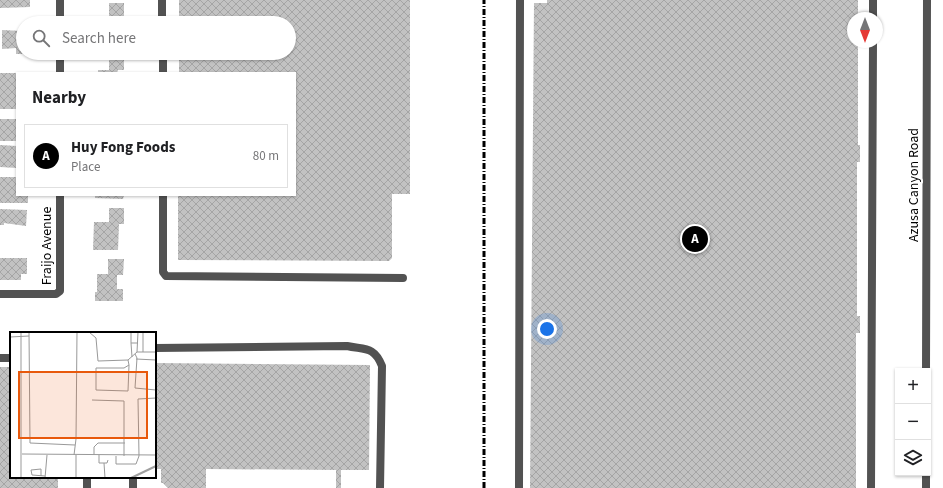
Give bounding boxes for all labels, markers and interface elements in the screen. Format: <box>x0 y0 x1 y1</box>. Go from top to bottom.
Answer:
north arrow <box>847 12 883 48</box>
search box <box>16 16 296 60</box>
icon: search <box>30 27 52 49</box>
text: Search here <box>62 28 136 49</box>
text: Nearby <box>32 86 86 110</box>
street label: Azusa Canyon Road <box>904 128 924 242</box>
text: Huy Fong Foods <box>71 137 175 158</box>
text: A <box>42 147 50 165</box>
text: 80 m <box>253 147 279 165</box>
text: Place <box>71 158 100 176</box>
street label: Fraijo Avenue <box>37 207 57 285</box>
pin: A <box>682 224 708 254</box>
your location <box>537 319 557 339</box>
inset map <box>10 332 156 478</box>
map controls <box>895 368 931 476</box>
button: + <box>895 368 931 404</box>
button: − <box>895 404 931 440</box>
button: layers <box>895 440 931 476</box>

